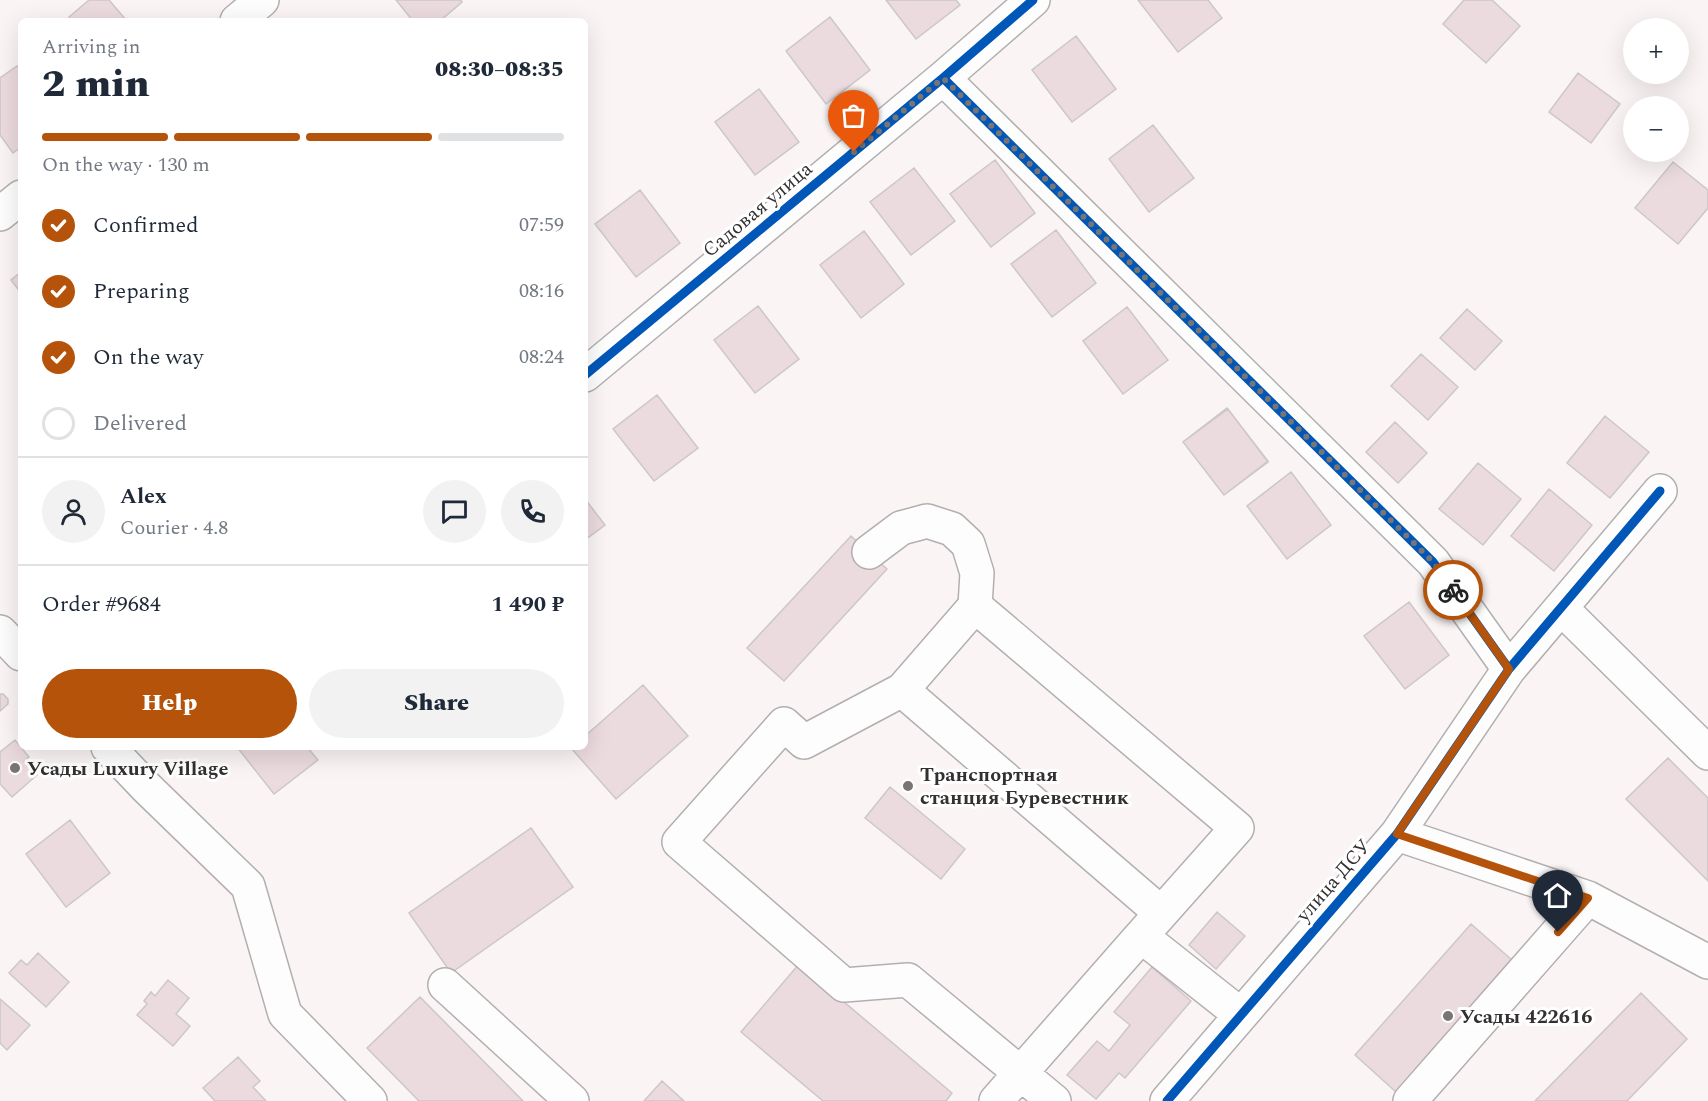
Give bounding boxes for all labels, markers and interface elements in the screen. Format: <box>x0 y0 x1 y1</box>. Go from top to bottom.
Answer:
map controls <box>1623 18 1689 162</box>
button: + <box>1623 18 1689 84</box>
text: Arriving in <box>42 32 140 62</box>
text: 08:30–08:35 <box>435 53 564 86</box>
text: 2 min <box>42 55 150 114</box>
pin <box>828 90 879 152</box>
button: − <box>1623 96 1689 162</box>
icon: bag <box>837 99 870 132</box>
text: On the way · 130 m <box>42 150 210 180</box>
street label: Садовая улица <box>696 154 819 265</box>
icon: check <box>42 209 75 242</box>
text: Confirmed <box>93 209 199 242</box>
text: 07:59 <box>519 210 564 240</box>
icon: check <box>42 275 75 308</box>
text: Preparing <box>93 275 190 308</box>
text: 08:16 <box>519 276 564 306</box>
icon: check <box>42 341 75 374</box>
text: On the way <box>93 341 204 374</box>
text: 08:24 <box>519 342 564 372</box>
text: Delivered <box>93 407 187 440</box>
button: person <box>42 480 105 543</box>
text: Alex <box>120 480 167 513</box>
button: chat <box>423 480 486 543</box>
button: phone <box>501 480 564 543</box>
text: Courier · 4.8 <box>120 513 228 543</box>
courier <box>1423 560 1483 620</box>
icon: bike <box>1437 574 1470 607</box>
text: Order #9684 <box>42 588 161 621</box>
text: 1 490 ₽ <box>491 588 564 621</box>
button: Help <box>42 669 297 738</box>
button: Share <box>309 669 564 738</box>
place label: Усады Luxury Village <box>27 754 228 784</box>
place label: Транспортная станция Буревестник <box>920 760 1129 813</box>
marker: Усады Luxury Village <box>8 761 22 775</box>
marker: Транспортная станция Буревестник <box>901 779 915 793</box>
street label: улица ДСУ <box>1288 832 1378 930</box>
pin <box>1532 870 1583 932</box>
icon: home <box>1541 879 1574 912</box>
place label: Усады 422616 <box>1460 1002 1593 1032</box>
marker: Усады 422616 <box>1441 1009 1455 1023</box>

